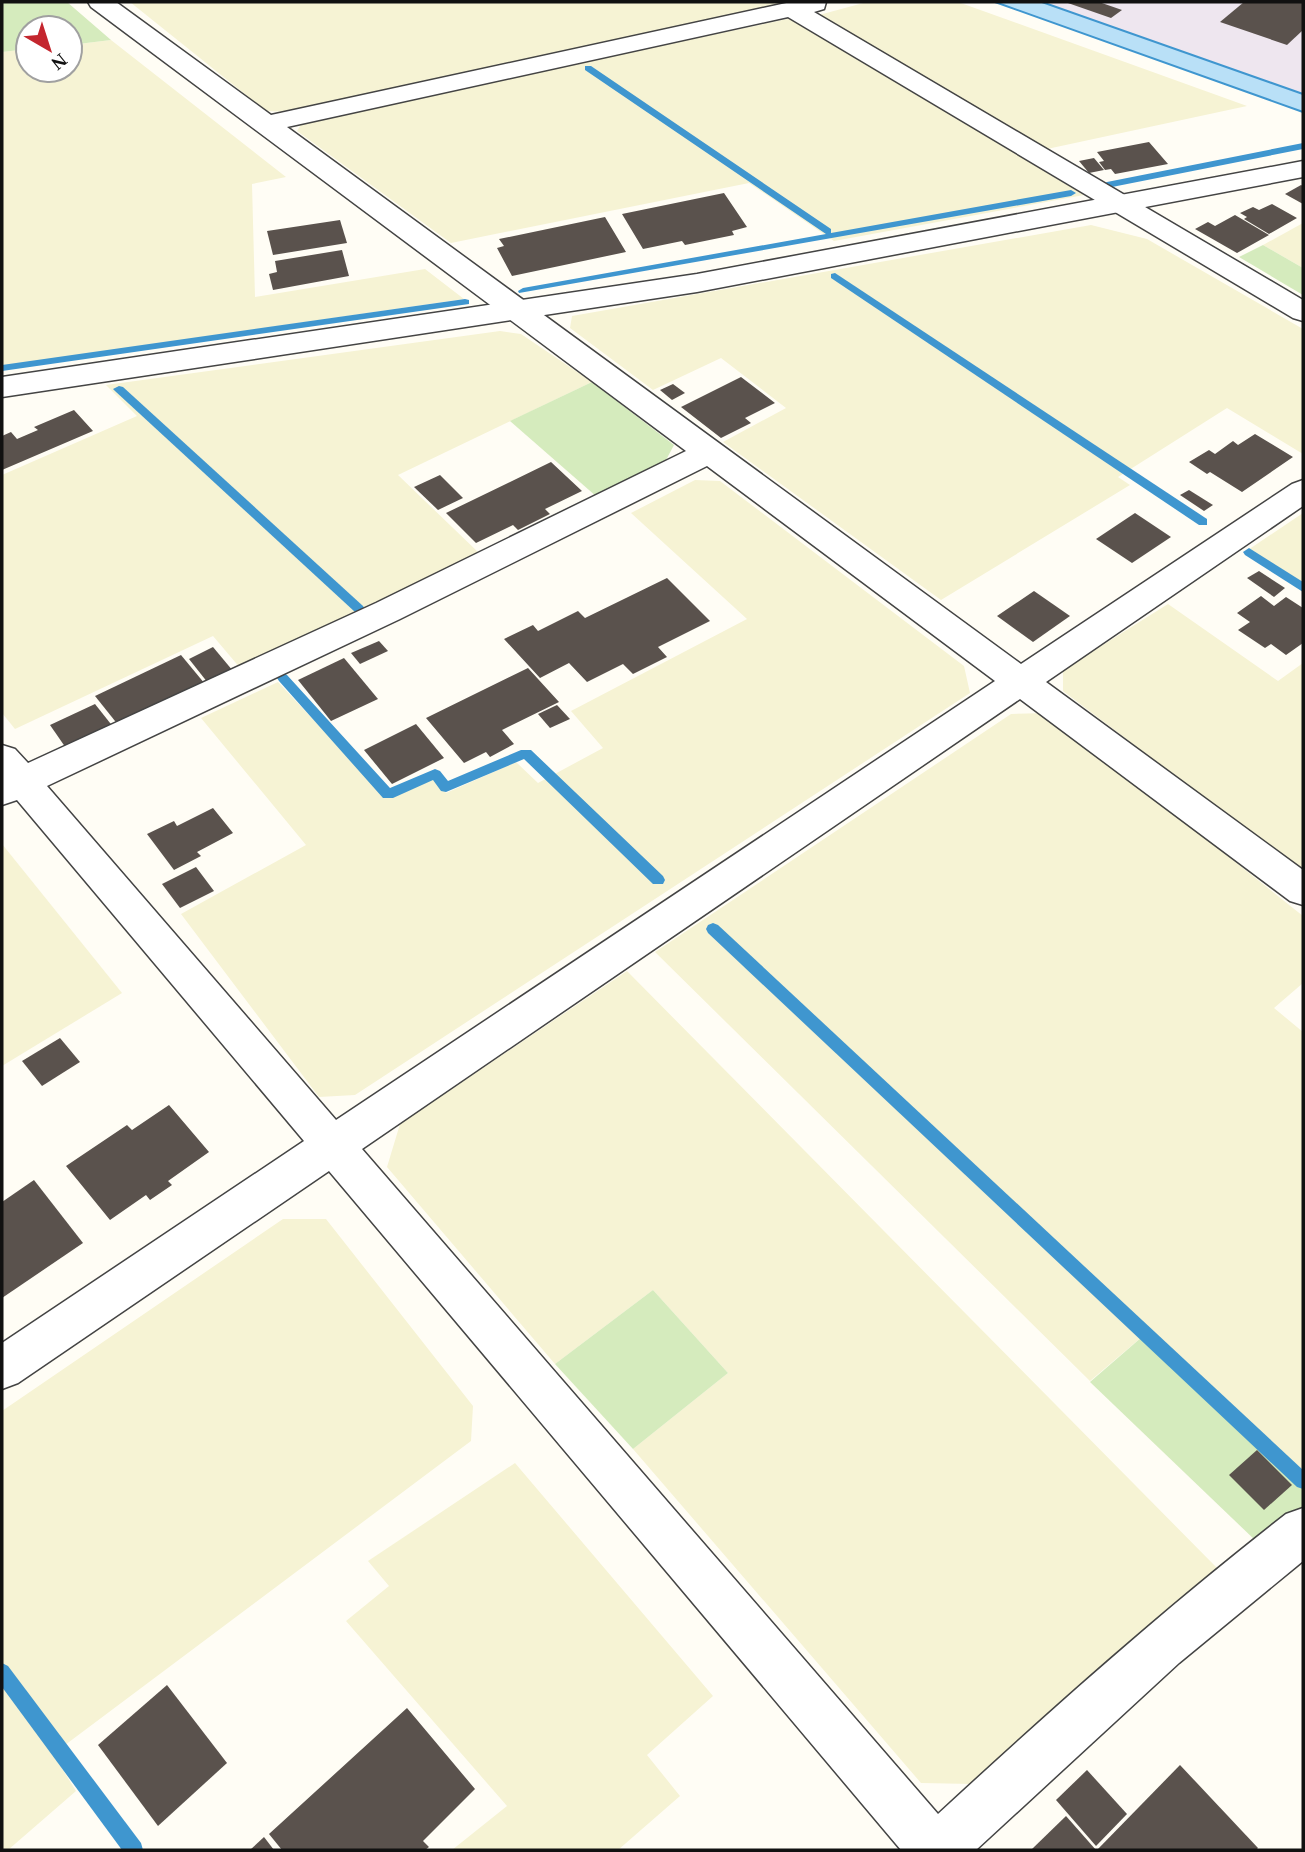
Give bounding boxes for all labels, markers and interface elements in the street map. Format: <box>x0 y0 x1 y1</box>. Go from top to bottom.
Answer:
north arrow <box>14 14 84 84</box>
text: N <box>47 49 71 74</box>

